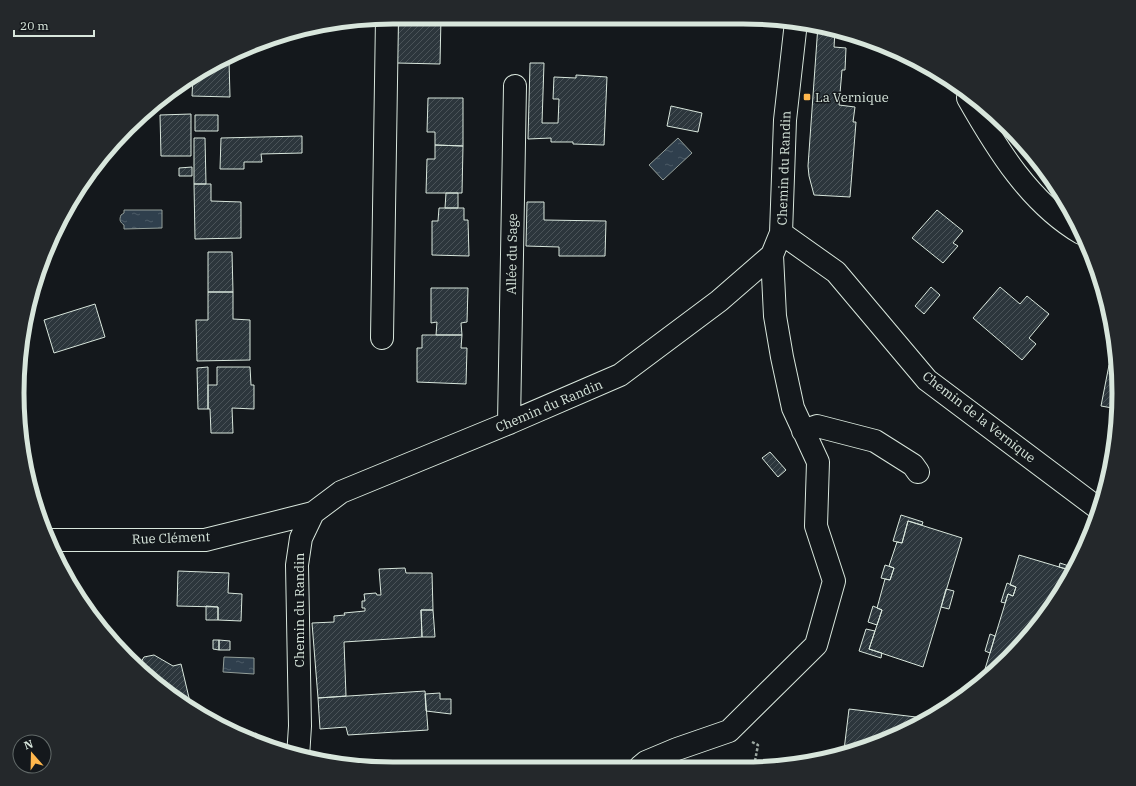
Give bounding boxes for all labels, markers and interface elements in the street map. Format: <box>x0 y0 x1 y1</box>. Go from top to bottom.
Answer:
scale bar <box>14 12 94 38</box>
text: 20 m <box>20 18 49 33</box>
place label: La Vernique <box>815 89 889 106</box>
marker: La Vernique <box>802 92 812 102</box>
street label: Chemin du Randin <box>774 110 794 226</box>
street label: Allée du Sage <box>503 213 521 295</box>
street label: Chemin de la Vernique <box>919 367 1039 467</box>
street label: Chemin du Randin <box>493 376 605 436</box>
street label: Rue Clément <box>132 528 211 548</box>
street label: Chemin du Randin <box>291 553 308 667</box>
north arrow <box>12 734 52 774</box>
text: N <box>22 736 35 753</box>

